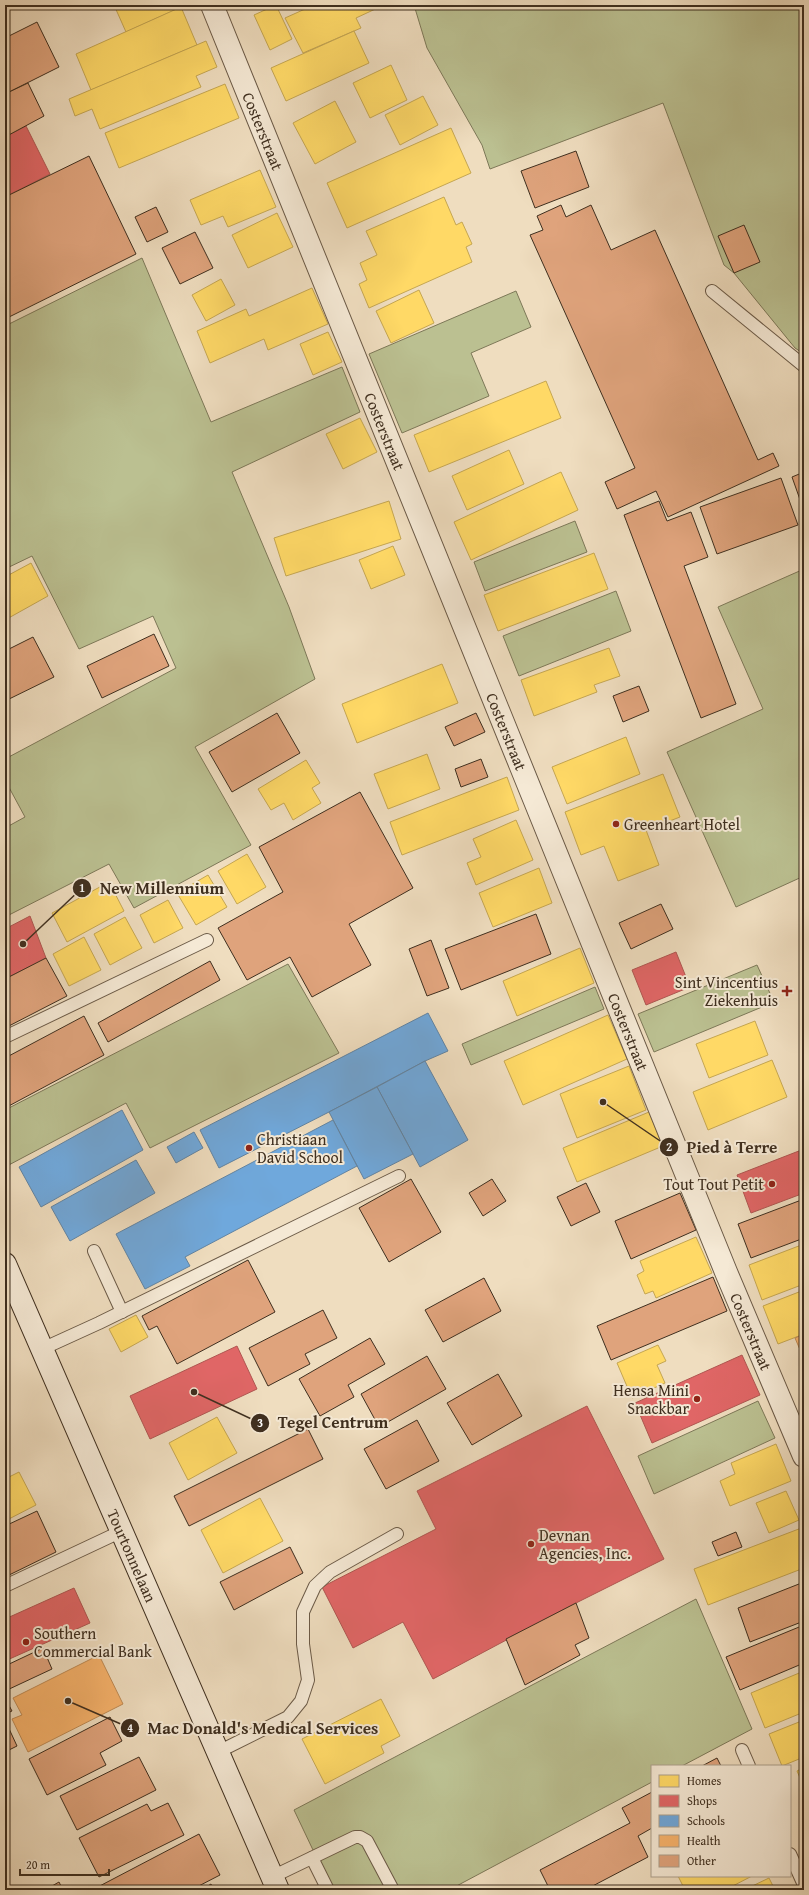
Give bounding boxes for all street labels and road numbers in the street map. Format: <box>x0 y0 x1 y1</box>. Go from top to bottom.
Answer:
street label: Costerstraat <box>237 88 290 174</box>
street label: Costerstraat <box>358 389 412 474</box>
street label: Costerstraat <box>480 689 533 774</box>
street label: Costerstraat <box>602 989 655 1075</box>
street label: Costerstraat <box>724 1289 778 1374</box>
street label: Tourtonnelaan <box>101 1505 163 1606</box>

